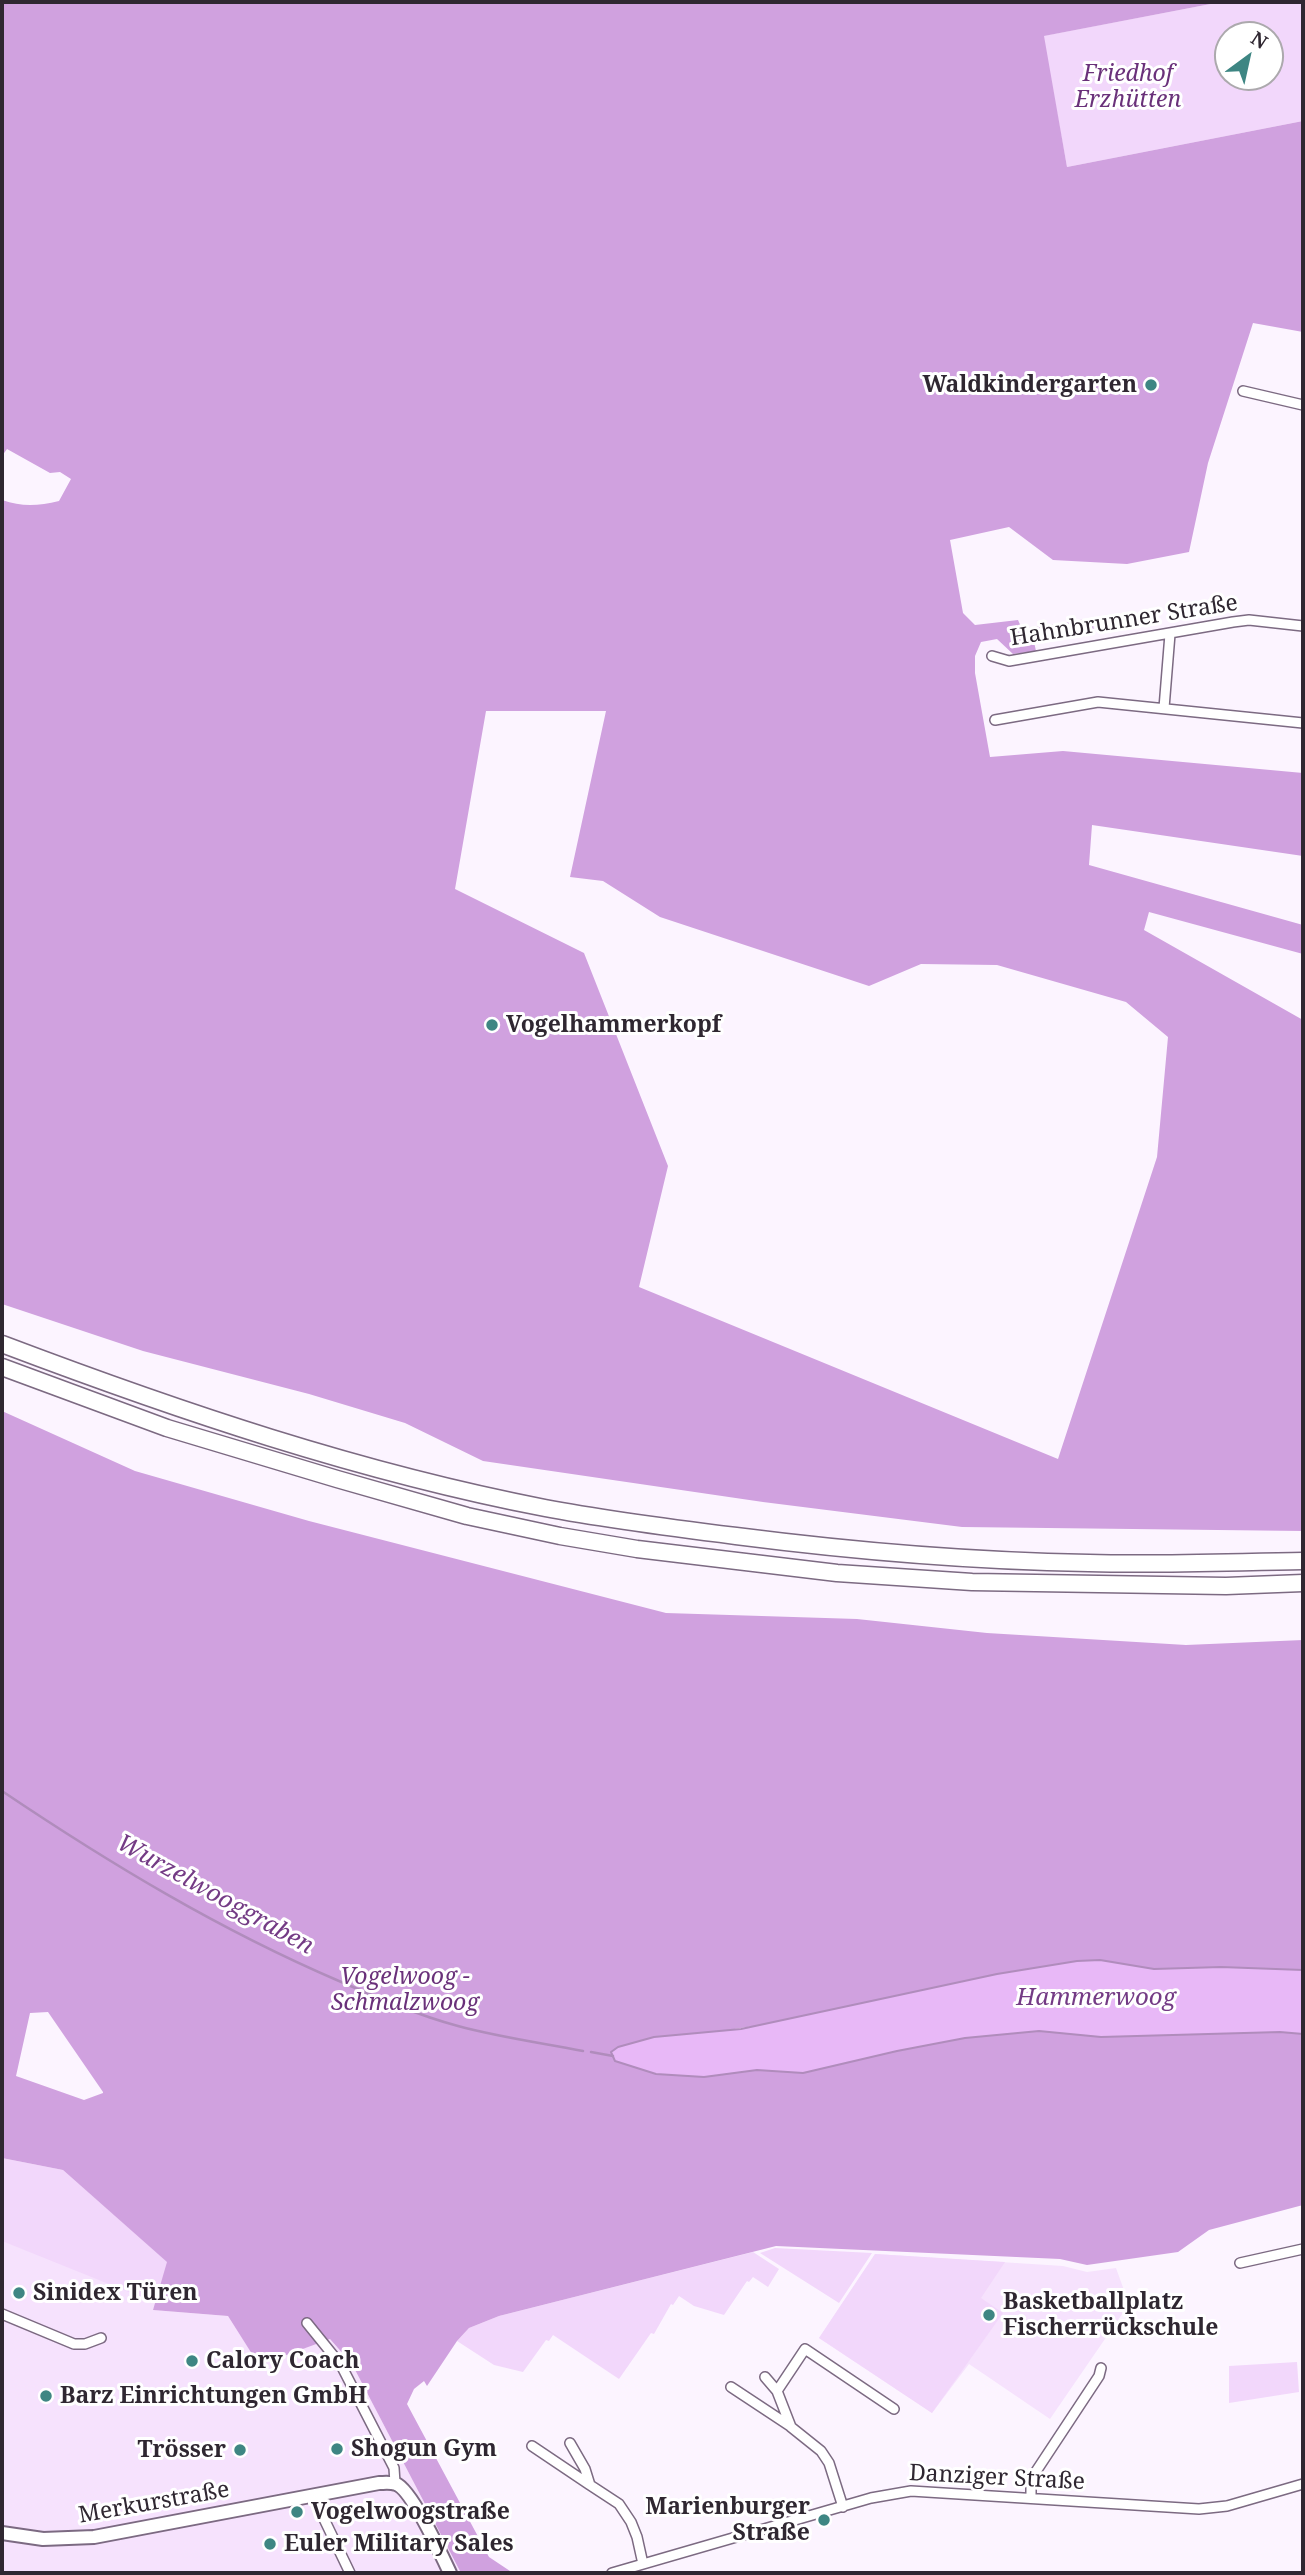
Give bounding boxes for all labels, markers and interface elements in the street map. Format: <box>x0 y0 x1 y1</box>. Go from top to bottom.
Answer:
north arrow <box>1214 21 1284 91</box>
text: N <box>1246 25 1273 55</box>
park label: Friedhof Erzhütten <box>1075 60 1181 114</box>
place label: Waldkindergarten <box>922 371 1137 399</box>
marker: Waldkindergarten <box>1143 377 1159 393</box>
street label: Hahnbrunner Straße <box>1008 589 1240 653</box>
place label: Vogelhammerkopf <box>506 1011 721 1039</box>
marker: Vogelhammerkopf <box>484 1017 500 1033</box>
water label: Wurzelwooggraben <box>112 1829 318 1961</box>
park label: Vogelwoog - Schmalzwoog <box>331 1963 479 2017</box>
water label: Hammerwoog <box>1016 1984 1176 2012</box>
place label: Sinidex Türen <box>33 2279 198 2307</box>
marker: Sinidex Türen <box>11 2285 27 2301</box>
place label: Basketballplatz Fischerrückschule <box>1003 2288 1218 2342</box>
marker: Basketballplatz Fischerrückschule <box>981 2307 997 2323</box>
place label: Calory Coach <box>206 2347 360 2375</box>
marker: Calory Coach <box>184 2353 200 2369</box>
place label: Barz Einrichtungen GmbH <box>60 2382 367 2410</box>
marker: Barz Einrichtungen GmbH <box>38 2388 54 2404</box>
place label: Shogun Gym <box>351 2435 497 2463</box>
place label: Trösser <box>138 2436 226 2464</box>
marker: Shogun Gym <box>329 2441 345 2457</box>
marker: Trösser <box>232 2442 248 2458</box>
street label: Danziger Straße <box>908 2460 1086 2496</box>
street label: Merkurstraße <box>76 2476 232 2530</box>
place label: Marienburger Straße <box>645 2493 810 2547</box>
place label: Vogelwoogstraße <box>311 2498 510 2526</box>
marker: Vogelwoogstraße <box>289 2504 305 2520</box>
marker: Marienburger Straße <box>816 2512 832 2528</box>
place label: Euler Military Sales <box>284 2530 514 2558</box>
marker: Euler Military Sales <box>262 2536 278 2552</box>

